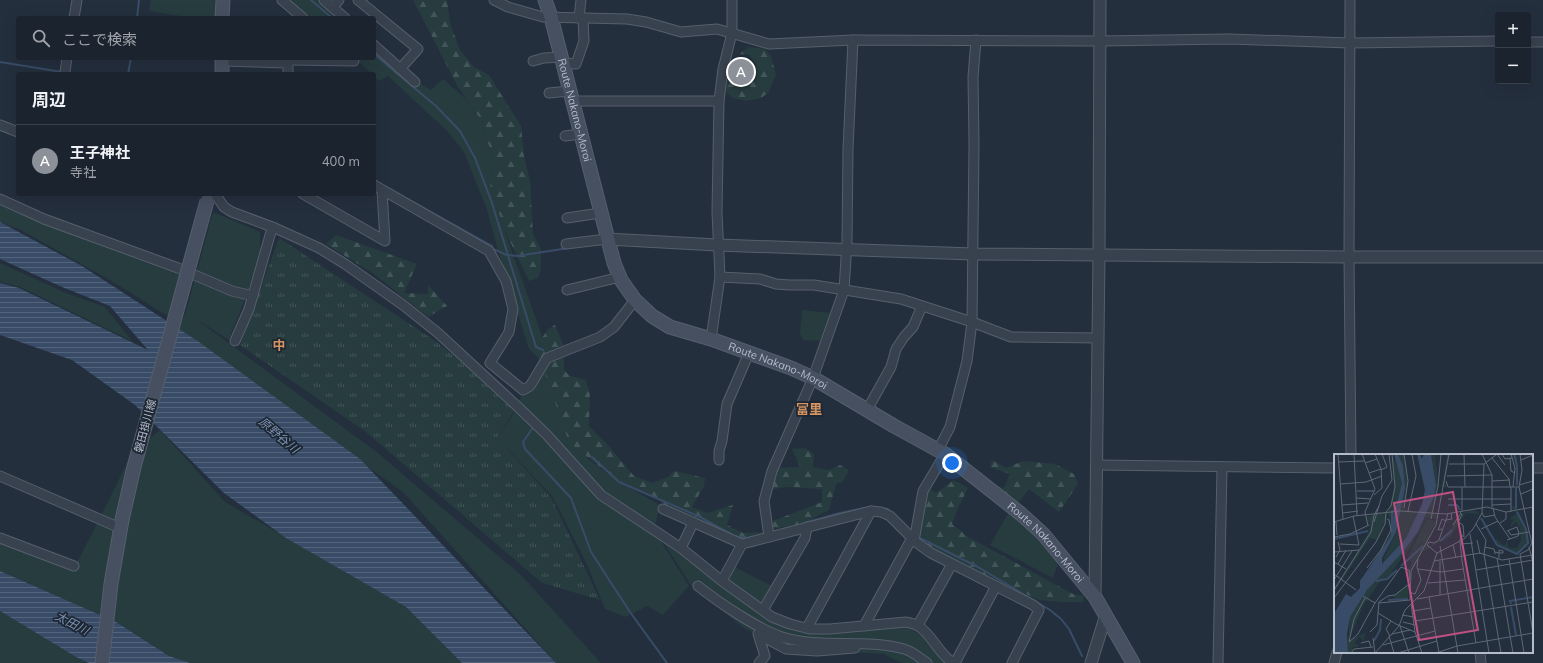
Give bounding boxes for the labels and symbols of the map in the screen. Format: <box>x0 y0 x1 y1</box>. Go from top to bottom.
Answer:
street label: Route Nakano-Moroi <box>555 57 595 163</box>
pin: A <box>728 57 754 87</box>
district label: 中 <box>272 337 286 353</box>
street label: Route Nakano-Moroi <box>727 339 830 392</box>
street label: 磐田掛川線 <box>131 398 159 454</box>
district label: 富里 <box>796 401 822 417</box>
water label: 原野谷川 <box>256 414 304 457</box>
your location <box>942 453 962 473</box>
inset map <box>1334 454 1533 653</box>
street label: Route Nakano-Moroi <box>1005 499 1087 585</box>
water label: 太田川 <box>53 608 93 639</box>

